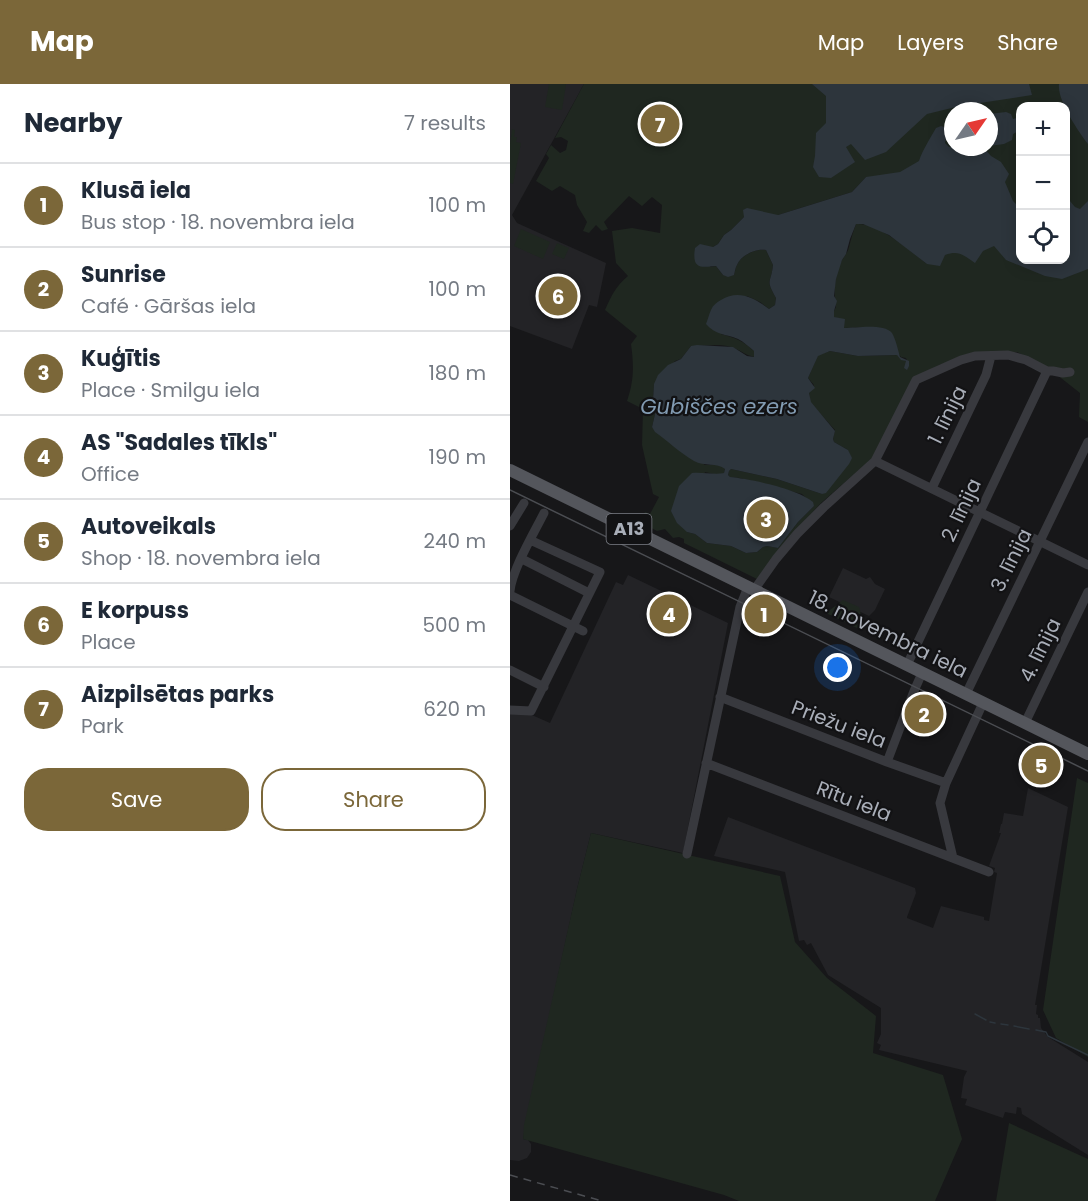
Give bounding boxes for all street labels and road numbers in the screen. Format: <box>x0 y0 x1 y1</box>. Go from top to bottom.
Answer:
street label: 1. līnija <box>921 381 973 449</box>
street label: 2. līnija <box>934 474 988 546</box>
road number: A13 <box>606 514 652 544</box>
street label: 3. līnija <box>984 524 1038 596</box>
street label: 18. novembra iela <box>804 583 972 685</box>
street label: 4. līnija <box>1012 613 1068 687</box>
street label: Priežu iela <box>788 693 890 755</box>
street label: Rītu iela <box>812 774 896 828</box>

